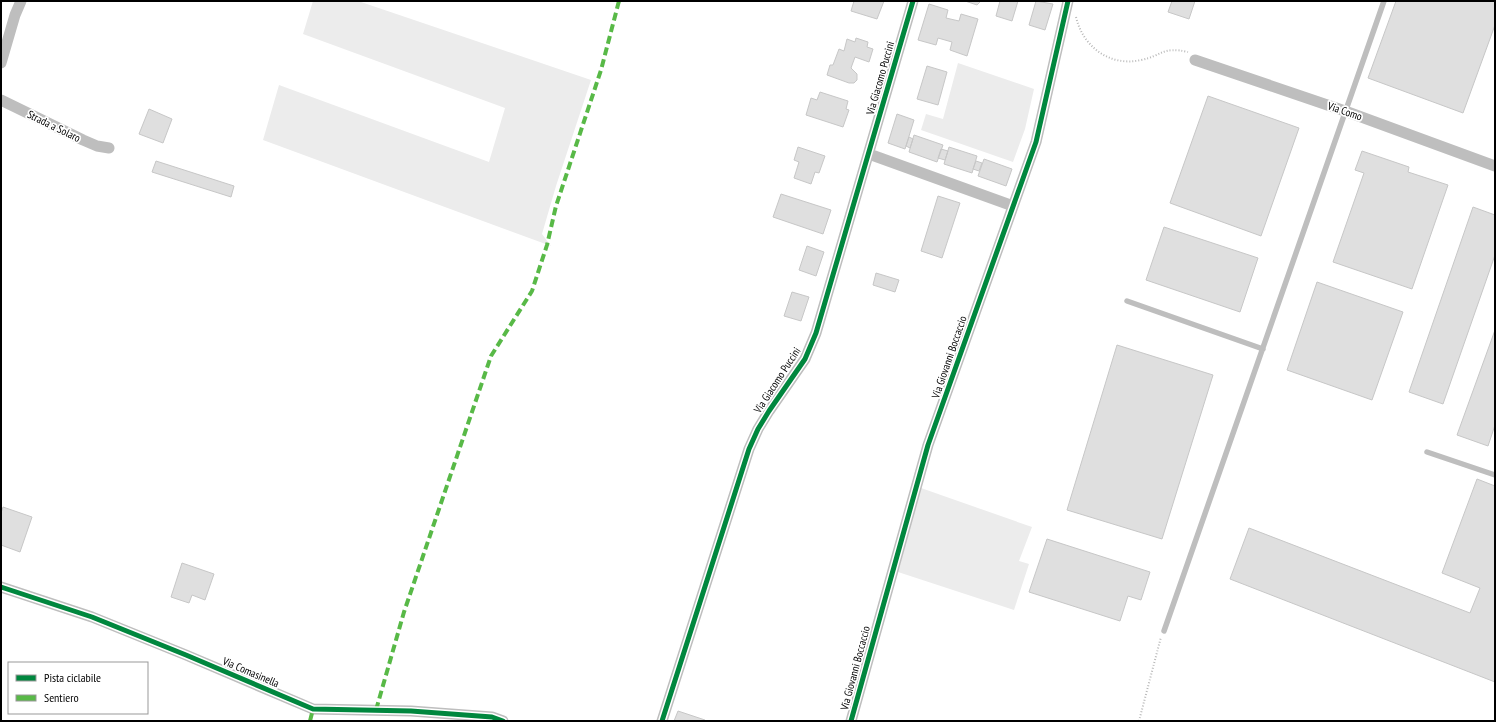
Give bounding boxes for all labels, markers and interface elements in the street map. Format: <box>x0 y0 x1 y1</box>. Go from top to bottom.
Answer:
street label: Via Giacomo Puccini <box>863 40 897 117</box>
street label: Via Como <box>1325 98 1364 123</box>
street label: Strada a Solaro <box>25 107 83 145</box>
street label: Via Giovanni Boccaccio <box>928 314 970 401</box>
street label: Via Giacomo Puccini <box>750 344 804 416</box>
street label: Via Giovanni Boccaccio <box>837 624 873 713</box>
street label: Via Comasinella <box>220 653 281 690</box>
legend <box>8 662 148 714</box>
text: Pista ciclabile <box>44 670 101 685</box>
text: Sentiero <box>44 690 79 705</box>

